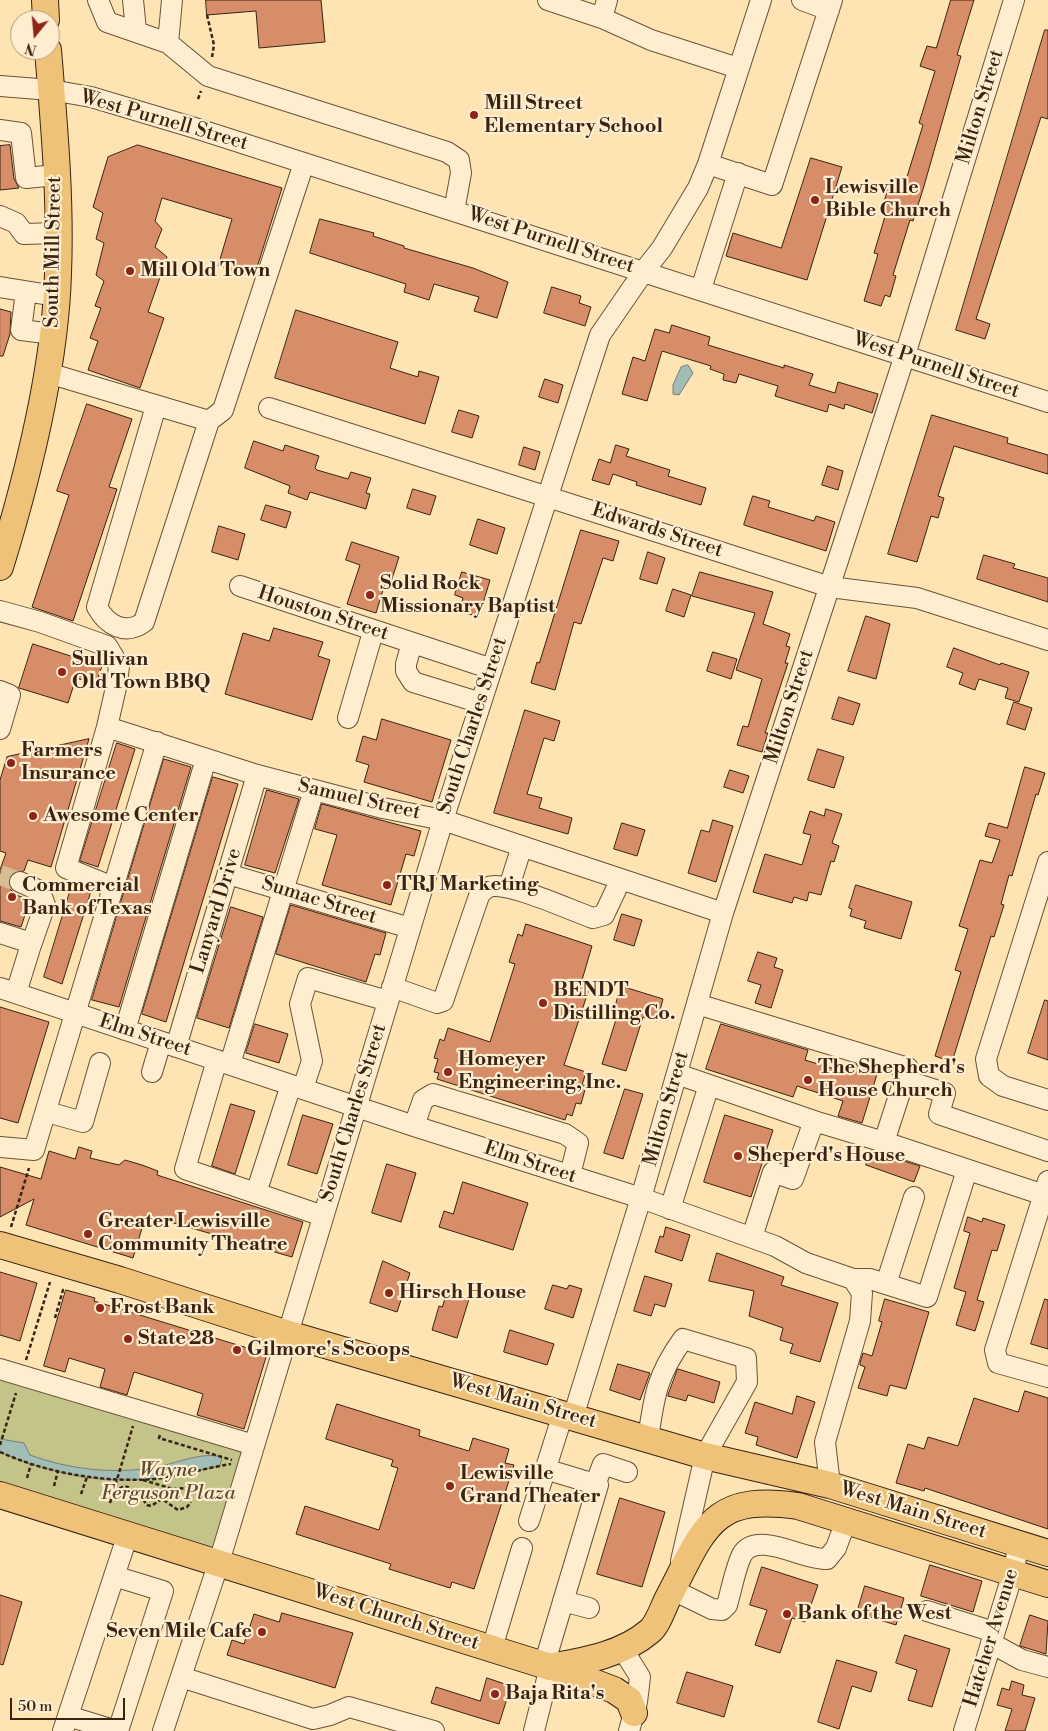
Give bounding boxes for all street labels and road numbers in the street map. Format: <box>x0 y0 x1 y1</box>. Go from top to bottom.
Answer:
street label: Milton Street <box>952 47 1010 167</box>
street label: West Purnell Street <box>77 86 251 156</box>
street label: South Mill Street <box>41 176 67 328</box>
street label: West Purnell Street <box>465 203 637 279</box>
street label: West Purnell Street <box>850 328 1022 404</box>
street label: Edwards Street <box>588 499 726 563</box>
street label: Houston Street <box>255 582 391 646</box>
street label: South Charles Street <box>433 634 513 818</box>
street label: Milton Street <box>760 647 820 767</box>
street label: Samuel Street <box>295 774 423 826</box>
street label: Lanyard Drive <box>187 845 247 977</box>
street label: Sumac Street <box>259 872 379 930</box>
street label: Elm Street <box>96 1010 194 1062</box>
street label: South Charles Street <box>316 1021 392 1205</box>
street label: Milton Street <box>639 1049 695 1169</box>
street label: Elm Street <box>481 1137 579 1189</box>
street label: West Main Street <box>447 1370 599 1434</box>
street label: West Main Street <box>837 1477 989 1545</box>
street label: Hatcher Avenue <box>960 1566 1024 1710</box>
street label: West Church Street <box>310 1580 482 1656</box>

